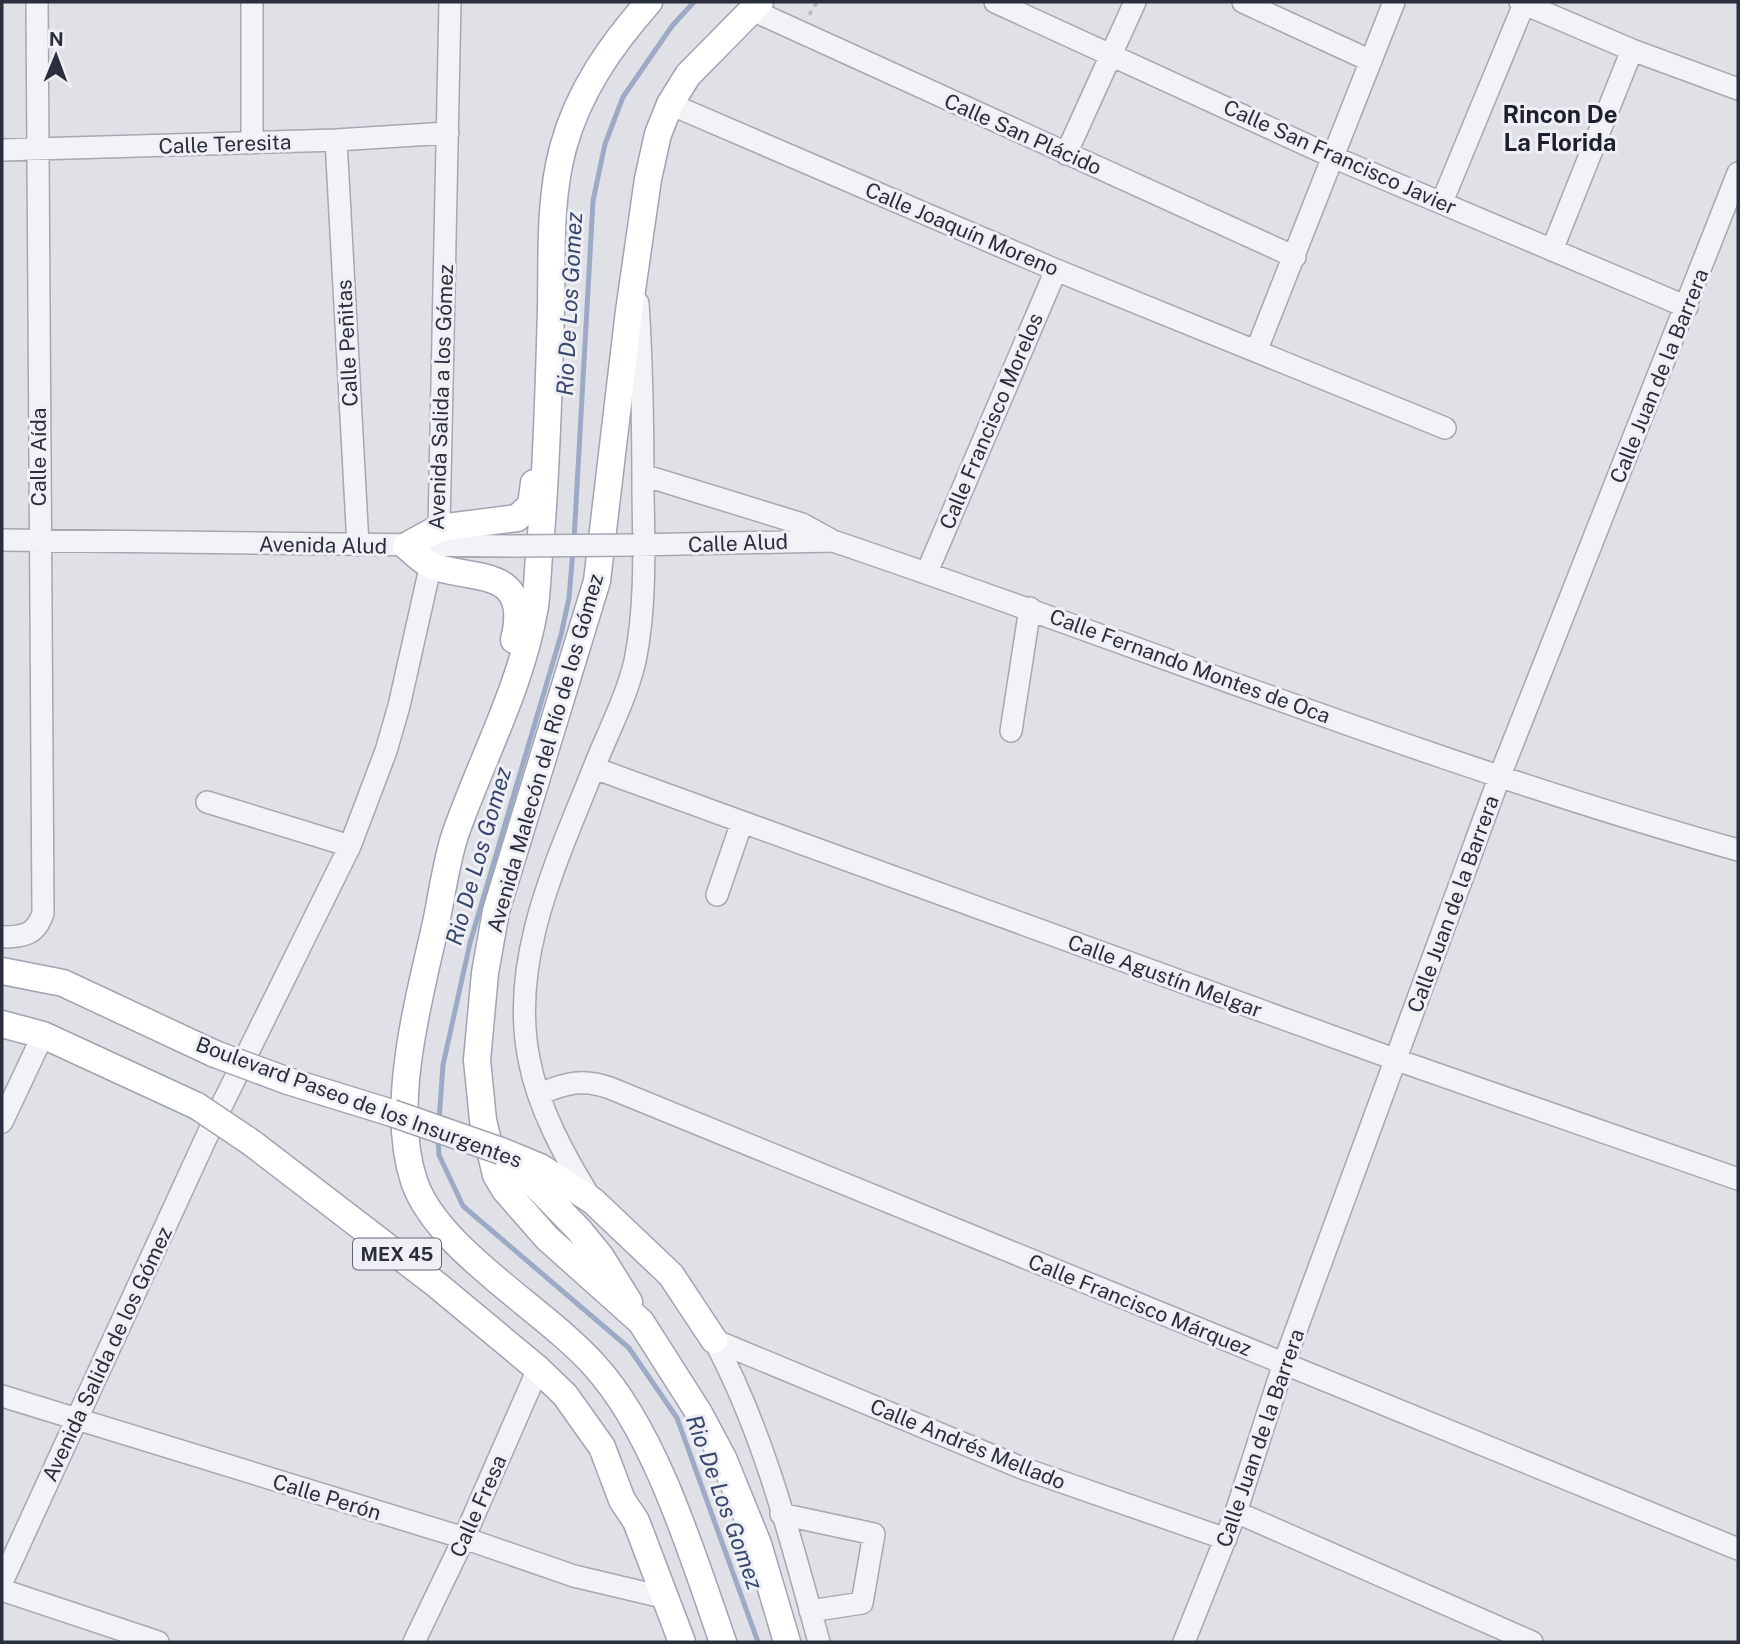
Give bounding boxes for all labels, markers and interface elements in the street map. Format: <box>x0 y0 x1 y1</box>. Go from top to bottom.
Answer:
north arrow <box>21 21 91 91</box>
text: N <box>49 28 64 50</box>
street label: Calle San Plácido <box>940 88 1106 180</box>
street label: Calle San Francisco Javier <box>1220 94 1460 220</box>
district label: Rincon De La Florida <box>1502 100 1618 156</box>
street label: Calle Teresita <box>158 129 292 159</box>
street label: Calle Joaquín Moreno <box>862 177 1062 281</box>
water label: Rio De Los Gomez <box>551 211 587 397</box>
street label: Avenida Salida a los Gómez <box>424 264 458 530</box>
street label: Calle Juan de la Barrera <box>1604 265 1714 487</box>
street label: Calle Peñitas <box>331 279 363 407</box>
street label: Calle Francisco Morelos <box>934 309 1048 533</box>
street label: Calle Aída <box>26 408 51 506</box>
street label: Calle Alud <box>687 529 789 557</box>
street label: Avenida Alud <box>259 531 387 559</box>
street label: Avenida Malecón del Río de los Gómez <box>482 571 608 935</box>
street label: Calle Fernando Montes de Oca <box>1046 604 1334 728</box>
water label: Rio De Los Gomez <box>440 764 516 948</box>
street label: Calle Juan de la Barrera <box>1402 792 1504 1016</box>
street label: Calle Agustín Melgar <box>1065 929 1265 1023</box>
street label: Boulevard Paseo de los Insurgentes <box>192 1031 526 1173</box>
street label: Avenida Salida de los Gómez <box>37 1223 177 1485</box>
road number: MEX 45 <box>353 1238 441 1270</box>
street label: Calle Francisco Márquez <box>1025 1249 1255 1361</box>
street label: Calle Juan de la Barrera <box>1211 1326 1309 1550</box>
street label: Calle Andrés Mellado <box>867 1393 1069 1495</box>
water label: Rio De Los Gomez <box>681 1411 769 1593</box>
street label: Calle Fresa <box>444 1451 512 1561</box>
street label: Calle Perón <box>270 1469 384 1525</box>

